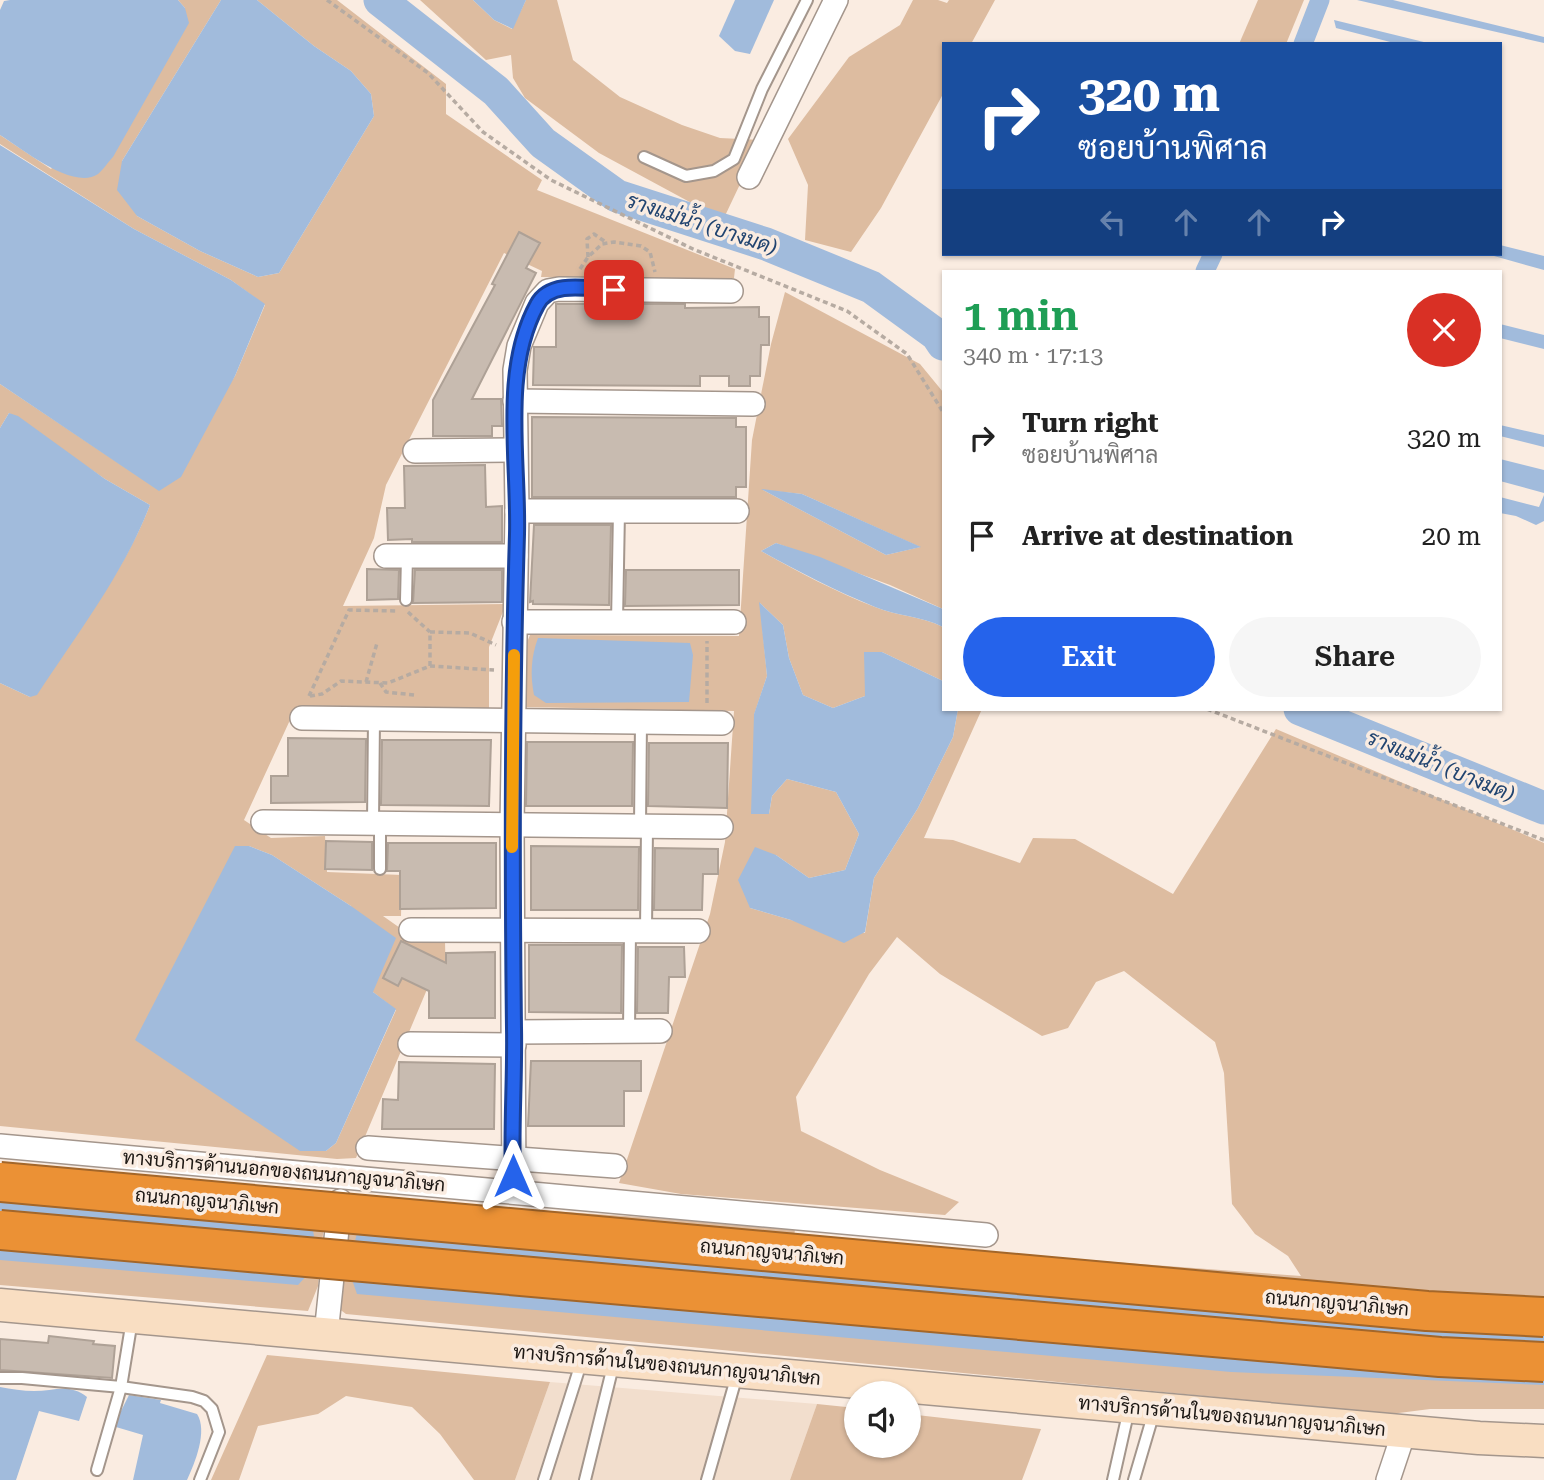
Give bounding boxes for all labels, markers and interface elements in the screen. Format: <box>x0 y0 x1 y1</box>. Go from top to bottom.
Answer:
text: 320 m <box>1078 66 1220 123</box>
icon: right <box>963 70 1054 161</box>
text: ซอยบ้านพิศาล <box>1078 129 1268 167</box>
water label: รางแม่น้ำ (บางมด) <box>623 183 782 260</box>
icon: left <box>1094 203 1132 241</box>
icon: ahead <box>1167 203 1205 241</box>
icon: ahead <box>1240 203 1278 241</box>
icon: right <box>1313 203 1351 241</box>
pin <box>584 260 644 320</box>
icon: arrive <box>595 271 633 309</box>
text: 1 min <box>963 291 1079 340</box>
button: close <box>1407 293 1481 367</box>
text: 340 m · 17:13 <box>963 342 1103 369</box>
text: Turn right <box>1022 408 1158 438</box>
icon: right <box>963 419 1001 457</box>
text: 320 m <box>1407 423 1481 453</box>
text: ซอยบ้านพิศาล <box>1022 442 1158 469</box>
icon: arrive <box>963 517 1001 555</box>
text: Arrive at destination <box>1022 521 1293 551</box>
text: 20 m <box>1422 521 1481 551</box>
button: Exit <box>963 617 1215 697</box>
button: Share <box>1229 617 1481 697</box>
water label: รางแม่น้ำ (บางมด) <box>1363 720 1521 807</box>
position arrow <box>476 1139 550 1213</box>
street label: ทางบริการด้านนอกของถนนกาญจนาภิเษก <box>122 1145 446 1197</box>
street label: ถนนกาญจนาภิเษก <box>134 1183 280 1219</box>
street label: ถนนกาญจนาภิเษก <box>699 1234 845 1270</box>
street label: ถนนกาญจนาภิเษก <box>1264 1285 1410 1321</box>
street label: ทางบริการด้านในของถนนกาญจนาภิเษก <box>512 1339 822 1390</box>
map controls <box>844 1381 921 1458</box>
button: sound <box>844 1381 921 1458</box>
street label: ทางบริการด้านในของถนนกาญจนาภิเษก <box>1077 1390 1387 1441</box>

